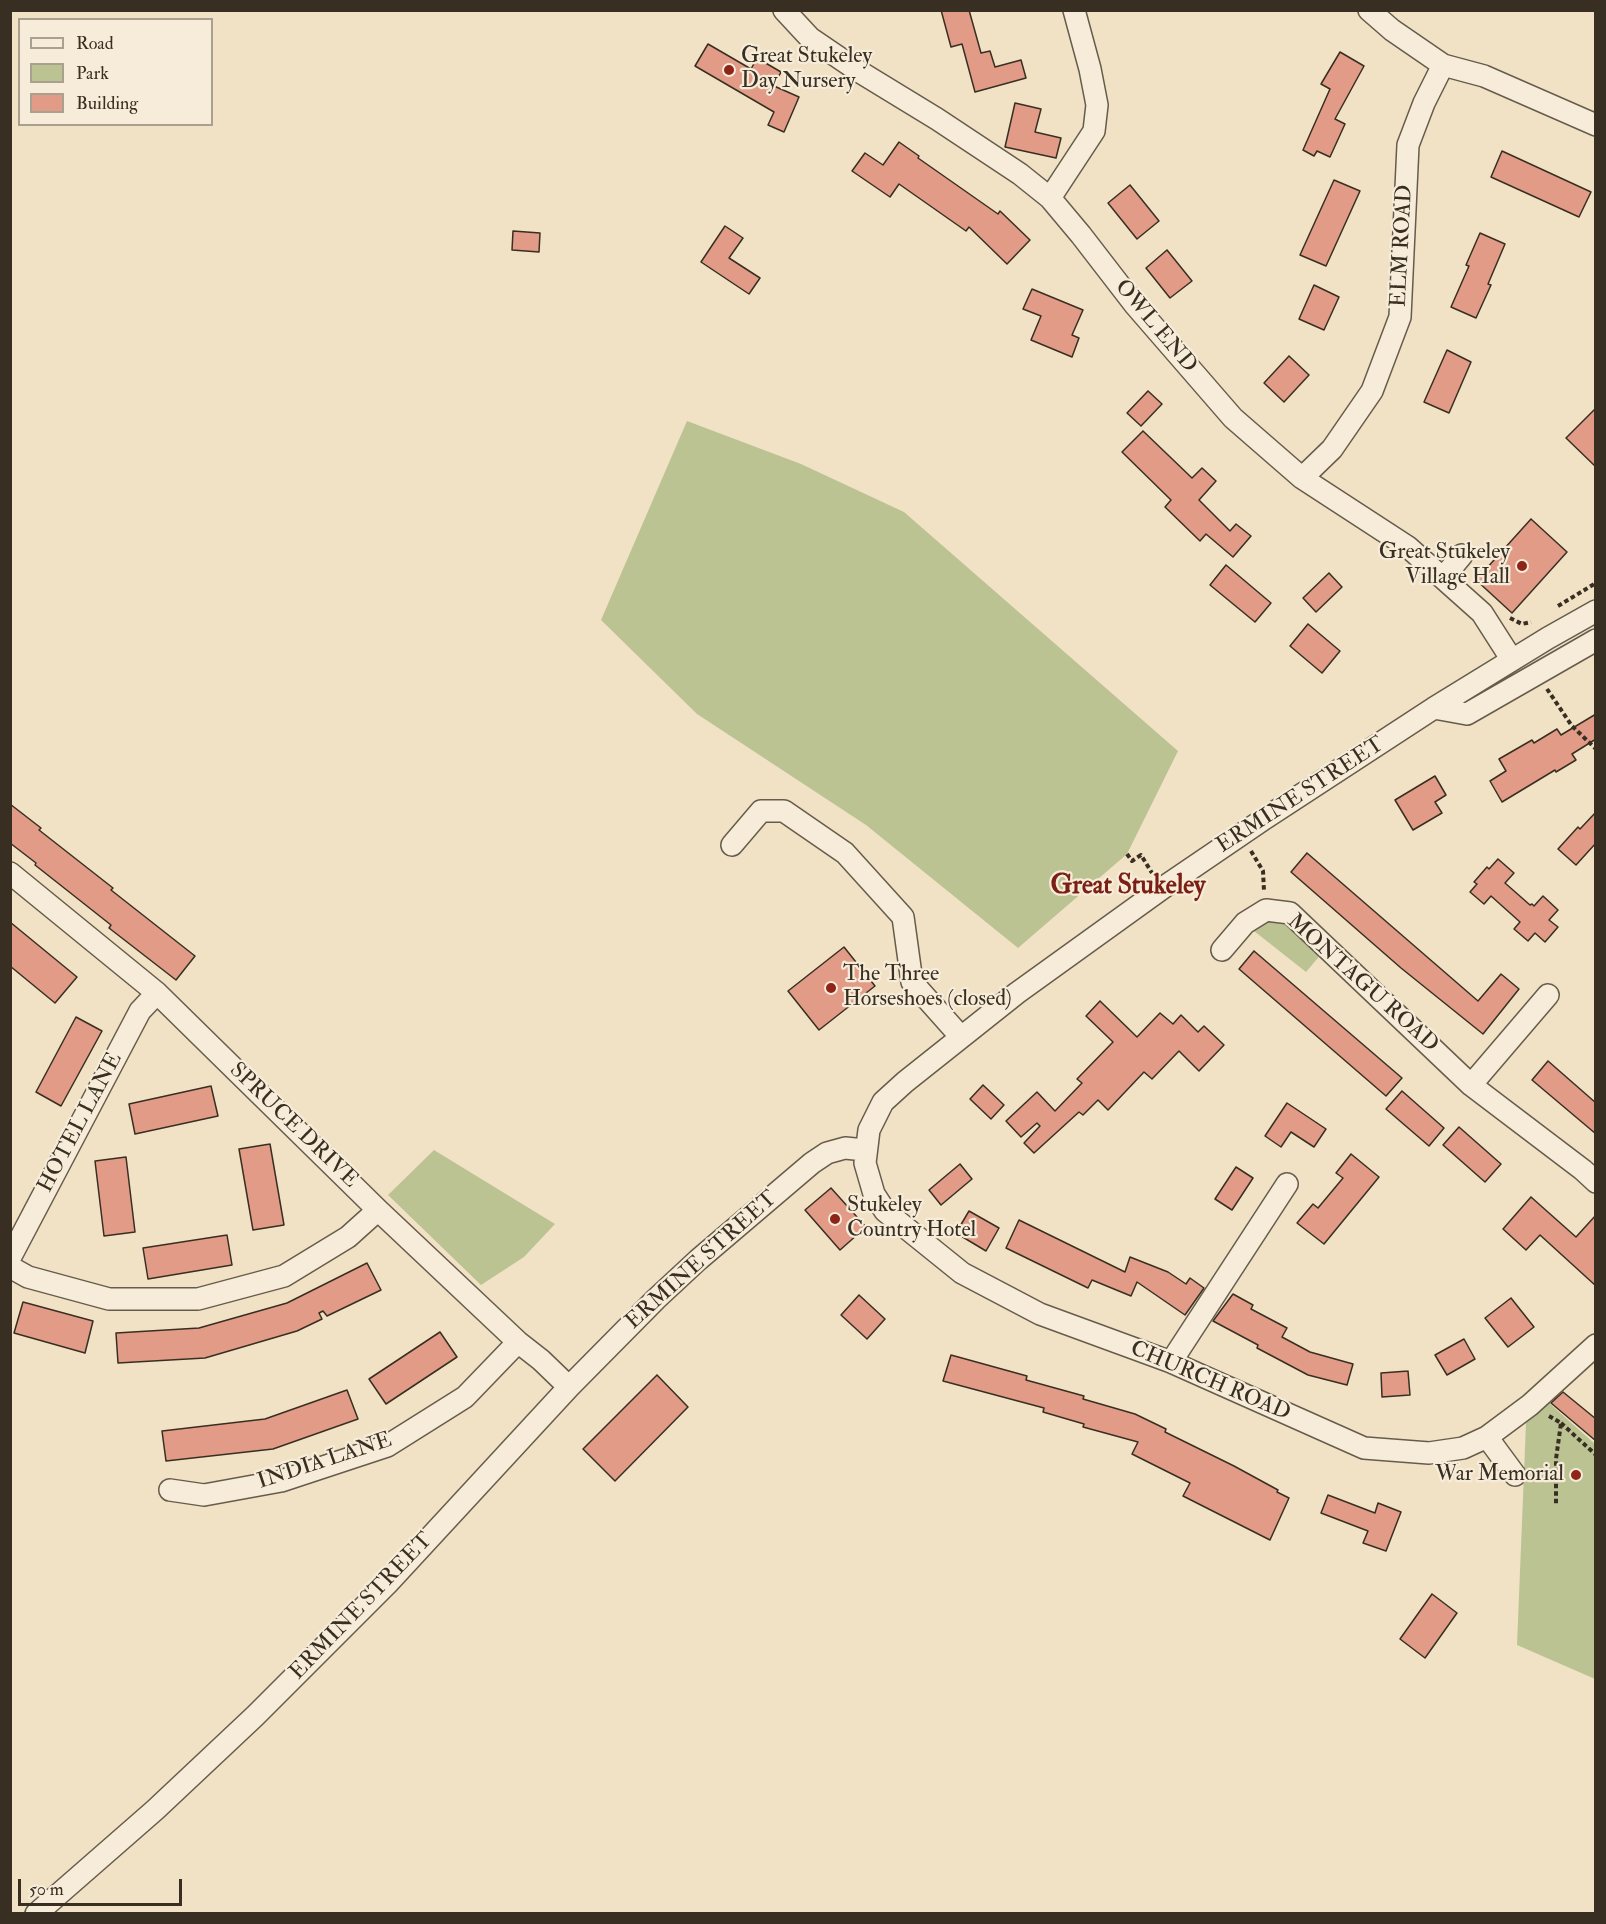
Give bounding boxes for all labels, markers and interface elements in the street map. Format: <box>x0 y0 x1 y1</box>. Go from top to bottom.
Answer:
legend <box>18 18 213 126</box>
text: Road <box>76 32 114 55</box>
place label: Great Stukeley Day Nursery <box>741 44 872 96</box>
text: Park <box>76 62 109 85</box>
marker: Great Stukeley Day Nursery <box>722 63 736 77</box>
text: Building <box>76 92 138 115</box>
street label: ELM ROAD <box>1387 184 1419 308</box>
street label: OWL END <box>1108 275 1202 379</box>
place label: Great Stukeley Village Hall <box>1379 540 1510 592</box>
marker: Great Stukeley Village Hall <box>1515 559 1529 573</box>
street label: ERMINE STREET <box>1212 732 1390 860</box>
district label: Great Stukeley <box>1050 871 1206 903</box>
street label: MONTAGU ROAD <box>1281 909 1443 1059</box>
place label: The Three Horseshoes (closed) <box>843 962 1012 1014</box>
marker: The Three Horseshoes (closed) <box>824 981 838 995</box>
street label: HOTEL LANE <box>33 1049 129 1197</box>
street label: SPRUCE DRIVE <box>223 1058 363 1194</box>
street label: ERMINE STREET <box>621 1186 783 1336</box>
place label: Stukeley Country Hotel <box>847 1193 976 1244</box>
marker: Stukeley Country Hotel <box>828 1212 842 1226</box>
street label: CHURCH ROAD <box>1126 1336 1294 1428</box>
street label: INDIA LANE <box>254 1428 396 1496</box>
place label: War Memorial <box>1435 1462 1564 1488</box>
marker: War Memorial <box>1569 1468 1583 1482</box>
street label: ERMINE STREET <box>285 1528 439 1686</box>
scale bar <box>21 1867 184 1905</box>
text: 50 m <box>29 1878 64 1901</box>

